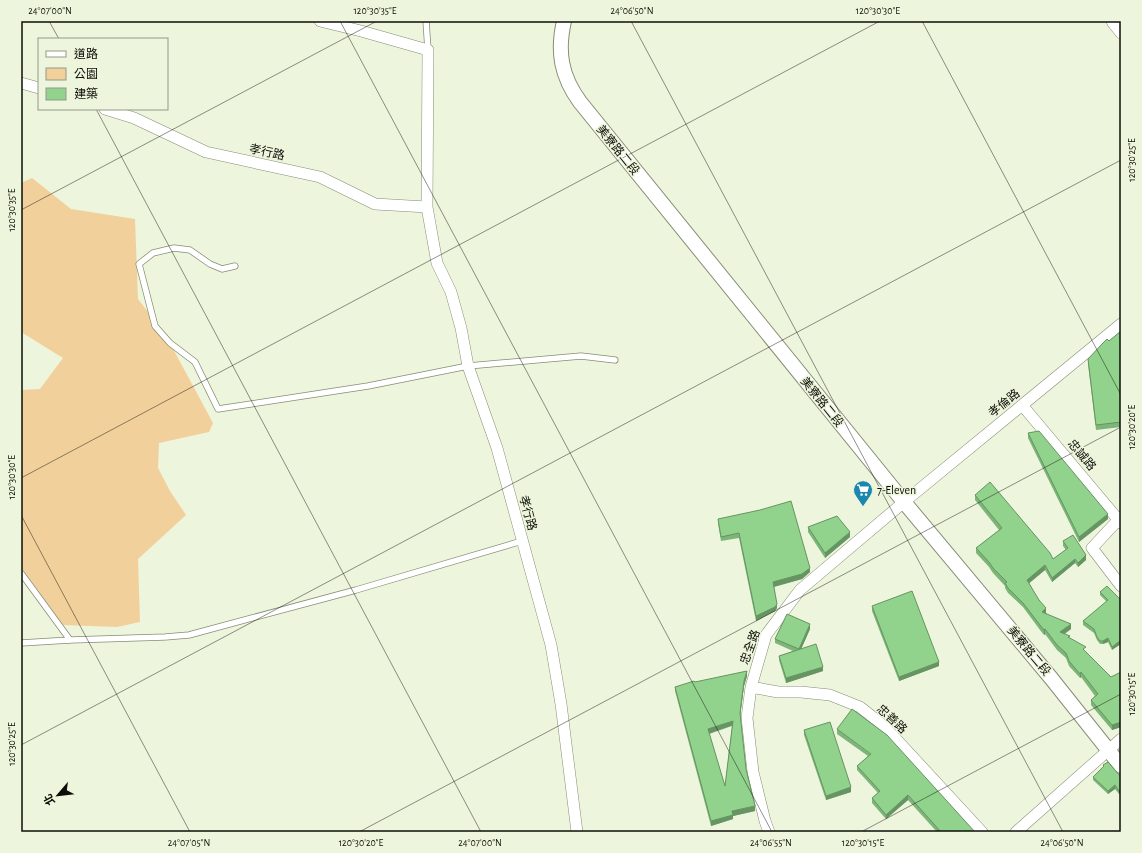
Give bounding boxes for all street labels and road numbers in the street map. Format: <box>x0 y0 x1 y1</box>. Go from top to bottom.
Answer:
street label: 美寮路二段 <box>594 122 642 177</box>
street label: 孝行路 <box>248 141 286 162</box>
street label: 美寮路二段 <box>798 374 846 429</box>
street label: 孝倫路 <box>986 386 1022 419</box>
street label: 忠誠路 <box>1066 437 1099 473</box>
street label: 孝行路 <box>518 494 539 532</box>
street label: 美寮路二段 <box>1005 624 1054 678</box>
street label: 忠全路 <box>737 628 762 666</box>
street label: 忠善路 <box>875 702 910 736</box>

